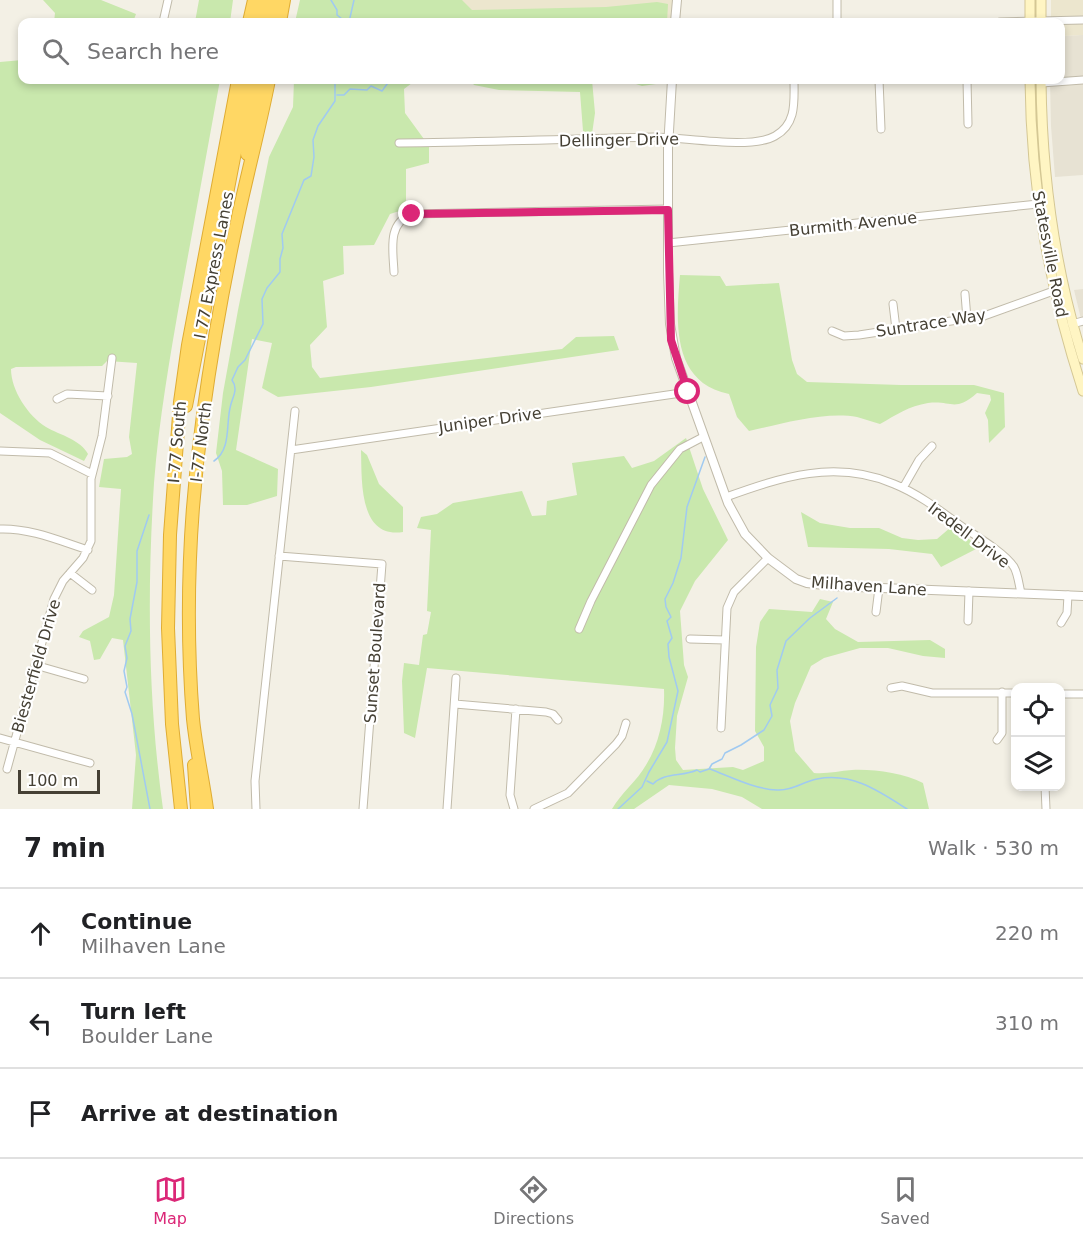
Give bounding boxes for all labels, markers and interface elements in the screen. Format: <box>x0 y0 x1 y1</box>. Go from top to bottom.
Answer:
search box <box>18 18 1065 84</box>
icon: search <box>39 35 72 68</box>
text: Search here <box>87 39 219 64</box>
street label: Dellinger Drive <box>559 129 679 151</box>
street label: Statesville Road <box>1028 189 1072 319</box>
street label: I 77 Express Lanes <box>190 190 238 340</box>
route end <box>398 200 424 226</box>
street label: Burmith Avenue <box>788 208 918 240</box>
street label: Suntrace Way <box>875 305 987 341</box>
route start <box>674 378 700 404</box>
street label: I-77 South <box>164 400 190 484</box>
street label: I-77 North <box>187 401 215 483</box>
street label: Juniper Drive <box>436 403 543 437</box>
street label: Iredell Drive <box>924 498 1014 572</box>
street label: Milhaven Lane <box>811 572 927 600</box>
street label: Sunset Boulevard <box>361 582 389 724</box>
street label: Biesterfield Drive <box>8 597 64 735</box>
map controls <box>1011 683 1065 791</box>
button: locate <box>1011 683 1065 737</box>
button: layers <box>1011 737 1065 791</box>
scale bar <box>18 767 100 794</box>
text: 100 m <box>27 771 78 790</box>
text: 7 min <box>24 833 106 863</box>
text: Walk · 530 m <box>928 836 1059 860</box>
text: Continue <box>81 909 192 934</box>
icon: ahead <box>24 917 57 950</box>
text: 220 m <box>995 921 1059 945</box>
text: Milhaven Lane <box>81 934 226 958</box>
text: Turn left <box>81 999 186 1024</box>
icon: left <box>24 1007 57 1040</box>
text: 310 m <box>995 1011 1059 1035</box>
text: Boulder Lane <box>81 1024 213 1048</box>
icon: arrive <box>24 1097 57 1130</box>
text: Arrive at destination <box>81 1101 338 1126</box>
tab: Map <box>153 1173 187 1228</box>
tab: Directions <box>493 1173 574 1228</box>
tab: Saved <box>880 1173 930 1228</box>

